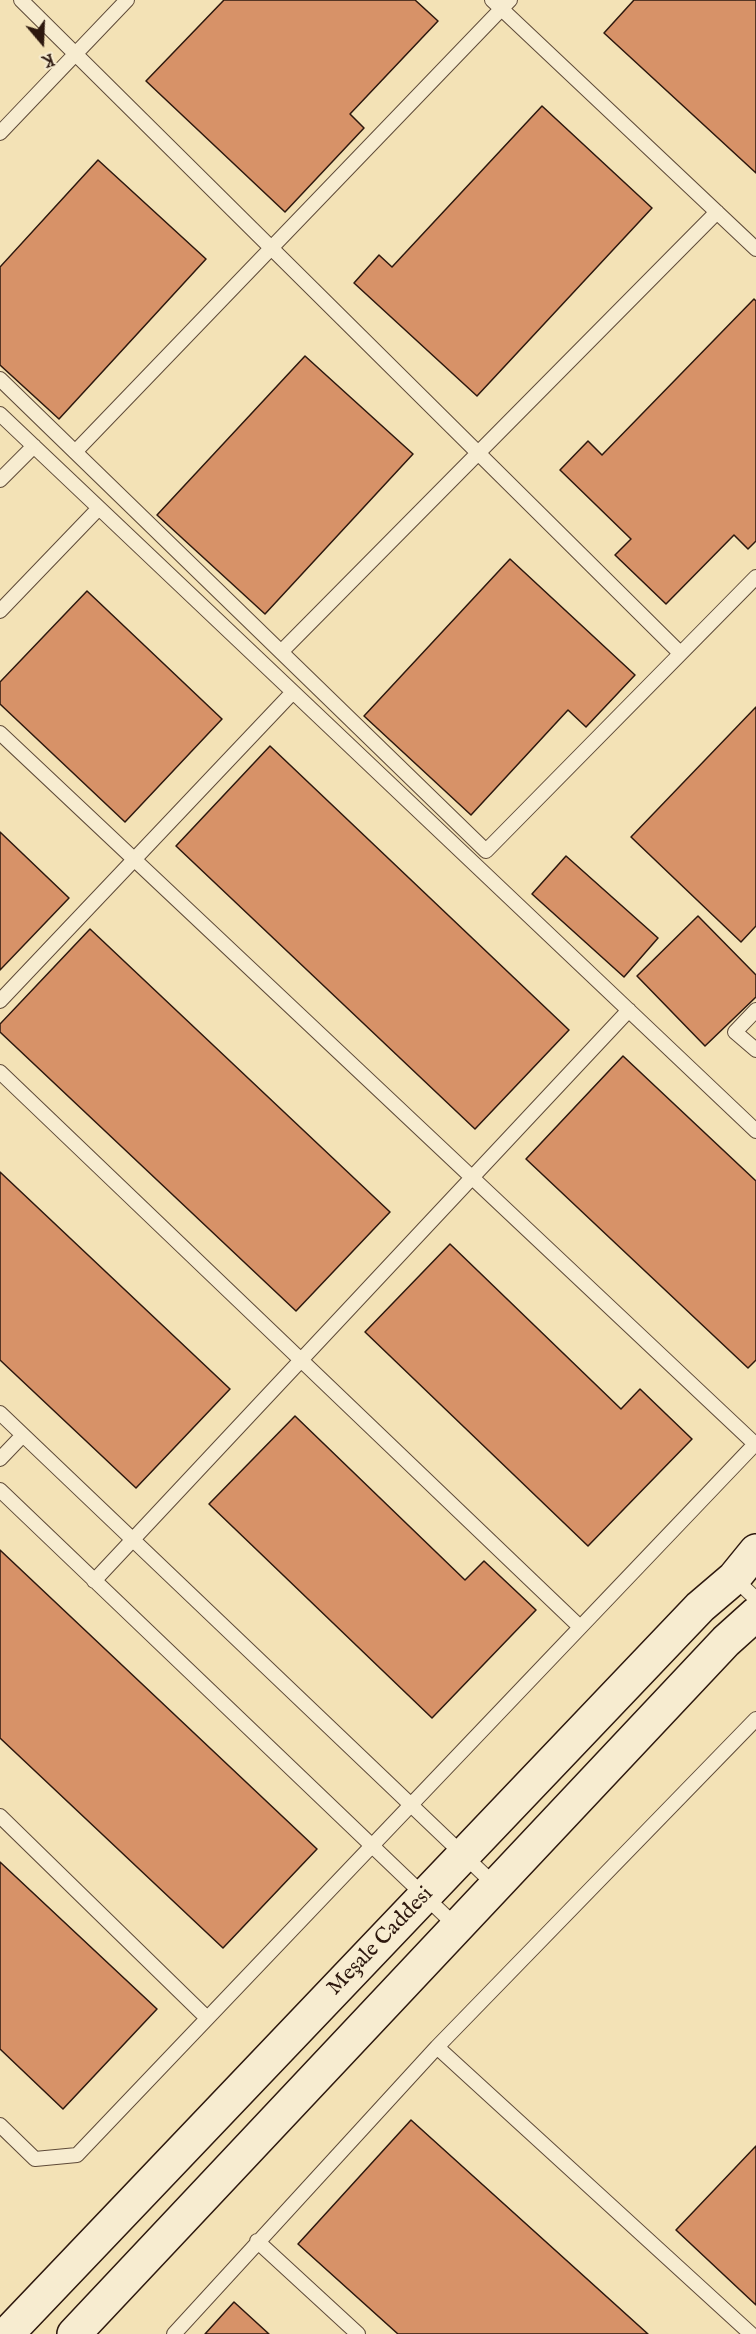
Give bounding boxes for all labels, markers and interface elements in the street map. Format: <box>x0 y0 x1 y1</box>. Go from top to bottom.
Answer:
north arrow <box>12 12 72 72</box>
text: K <box>39 48 57 70</box>
street label: Meşale Caddesi <box>323 1882 439 2002</box>

